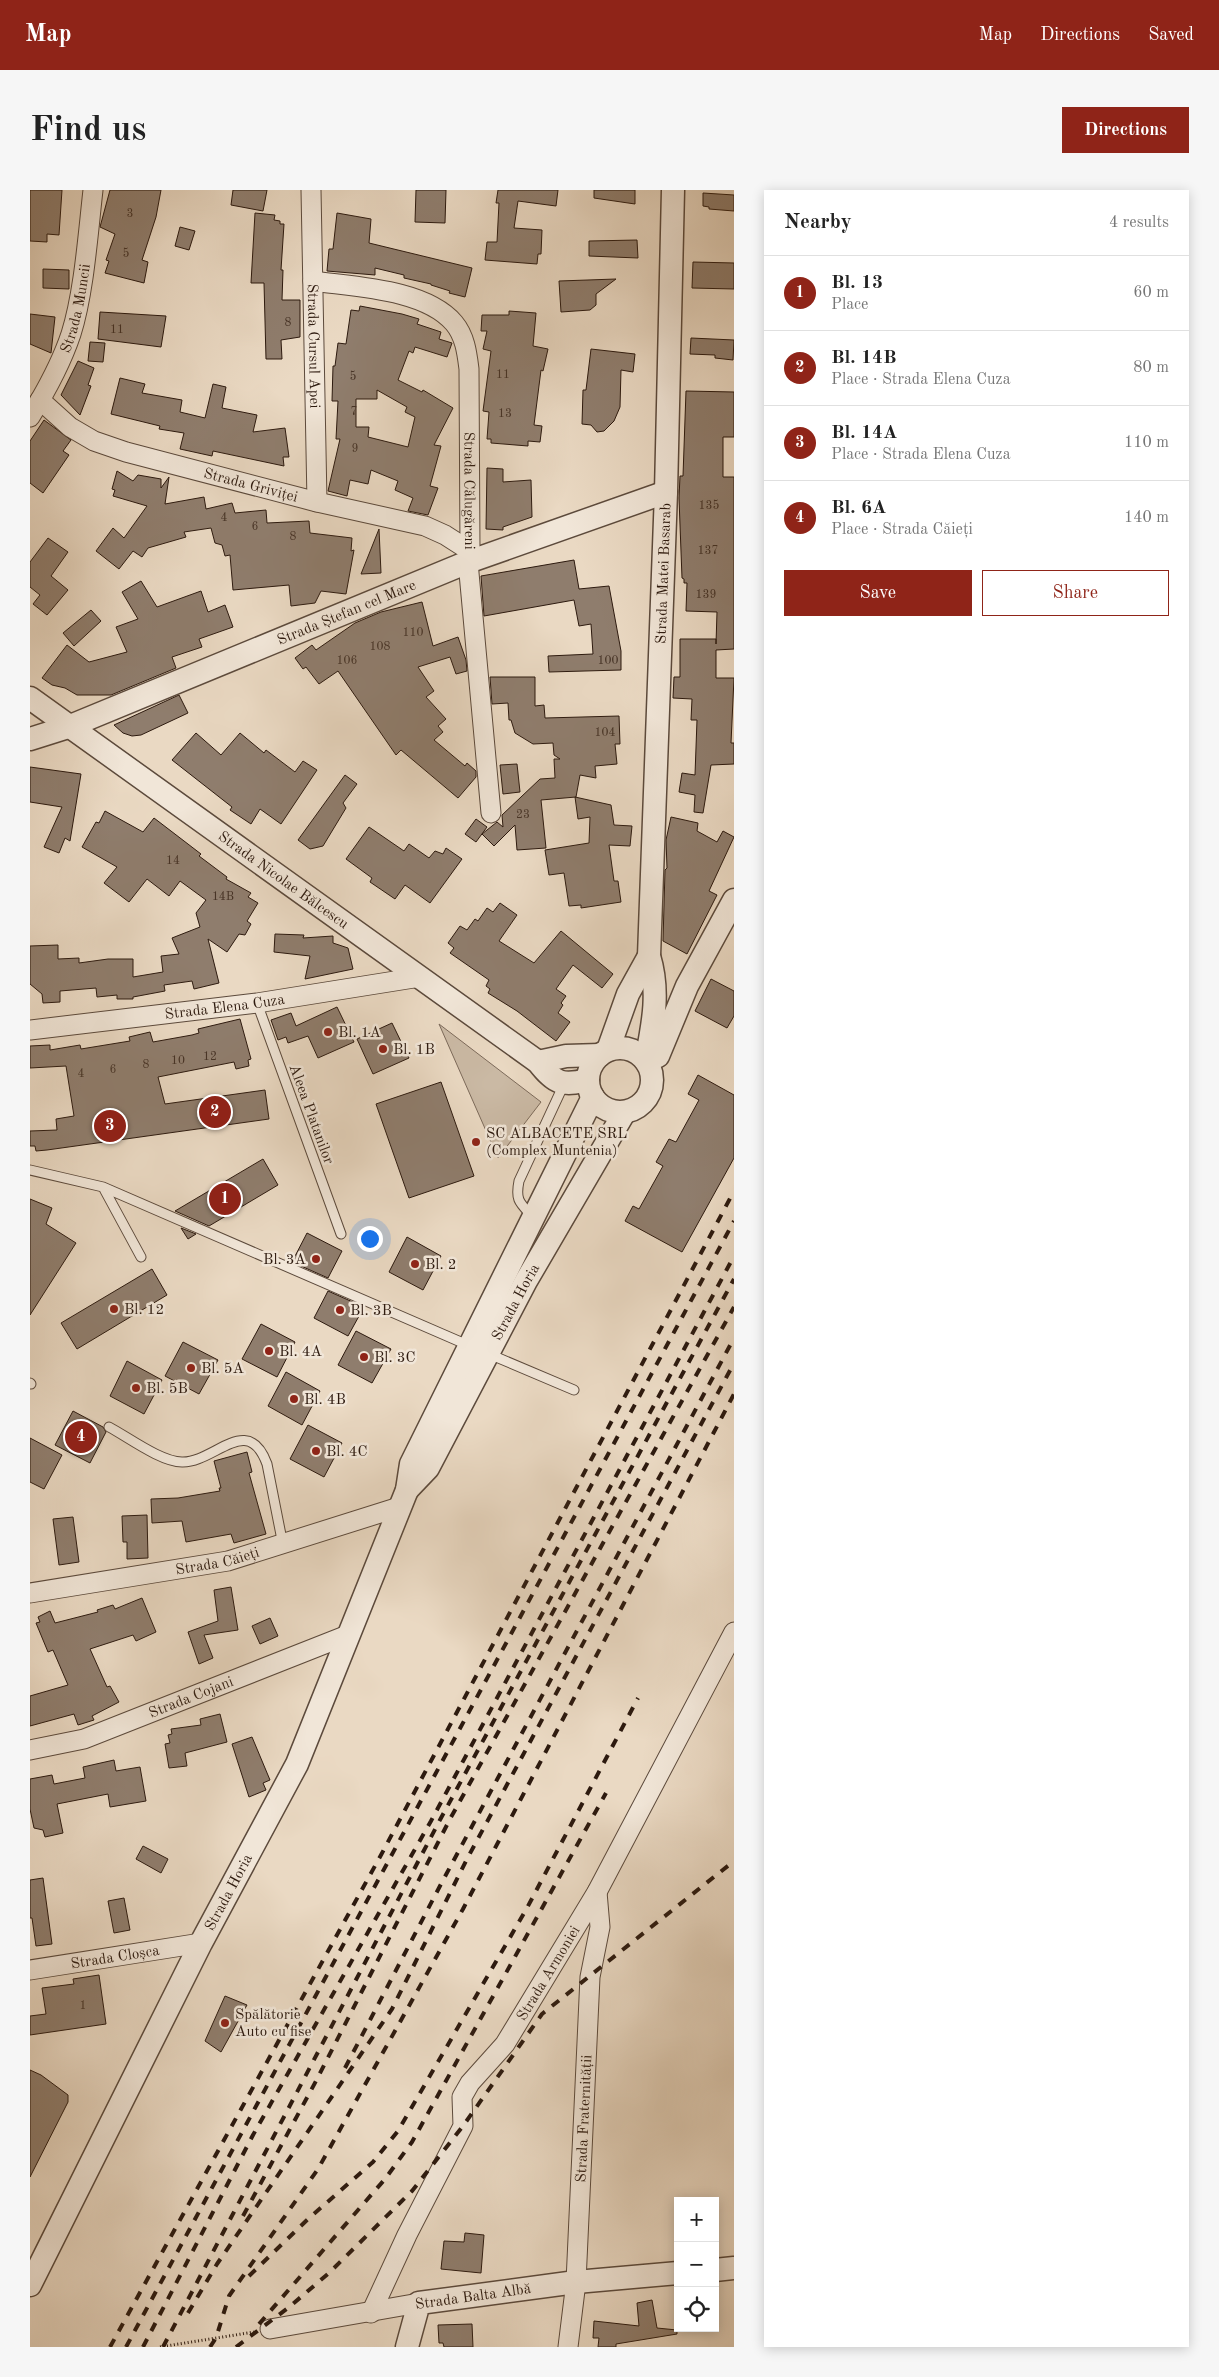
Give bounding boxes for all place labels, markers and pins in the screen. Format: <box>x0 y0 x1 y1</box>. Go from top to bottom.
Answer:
marker: Bl. 1A <box>322 1026 334 1038</box>
place label: Bl. 1A <box>338 1026 382 1041</box>
marker: Bl. 1B <box>377 1043 389 1055</box>
place label: Bl. 1B <box>393 1043 435 1058</box>
pin: 2 <box>199 1093 231 1131</box>
pin: 3 <box>94 1107 126 1145</box>
place label: SC ALBACETE SRL (Complex Muntenia) <box>486 1127 627 1159</box>
marker: SC ALBACETE SRL (Complex Muntenia) <box>470 1136 482 1148</box>
pin: 1 <box>209 1180 241 1218</box>
place label: Bl. 3A <box>263 1253 307 1268</box>
marker: Bl. 3A <box>310 1253 322 1265</box>
marker: Bl. 2 <box>409 1258 421 1270</box>
place label: Bl. 2 <box>425 1258 457 1273</box>
marker: Bl. 12 <box>108 1303 120 1315</box>
place label: Bl. 12 <box>124 1303 164 1318</box>
marker: Bl. 3B <box>334 1304 346 1316</box>
place label: Bl. 3B <box>350 1304 392 1319</box>
marker: Bl. 4A <box>263 1345 275 1357</box>
place label: Bl. 4A <box>279 1345 323 1360</box>
marker: Bl. 3C <box>358 1351 370 1363</box>
place label: Bl. 3C <box>374 1351 416 1366</box>
marker: Bl. 5A <box>185 1362 197 1374</box>
place label: Bl. 5A <box>201 1362 245 1377</box>
marker: Bl. 5B <box>130 1382 142 1394</box>
place label: Bl. 5B <box>146 1382 188 1397</box>
marker: Bl. 4B <box>288 1393 300 1405</box>
place label: Bl. 4B <box>304 1393 346 1408</box>
pin: 4 <box>65 1418 97 1456</box>
marker: Bl. 4C <box>310 1445 322 1457</box>
place label: Bl. 4C <box>326 1445 368 1460</box>
place label: Spălătorie Auto cu fise <box>235 2008 312 2040</box>
marker: Spălătorie Auto cu fise <box>219 2017 231 2029</box>

